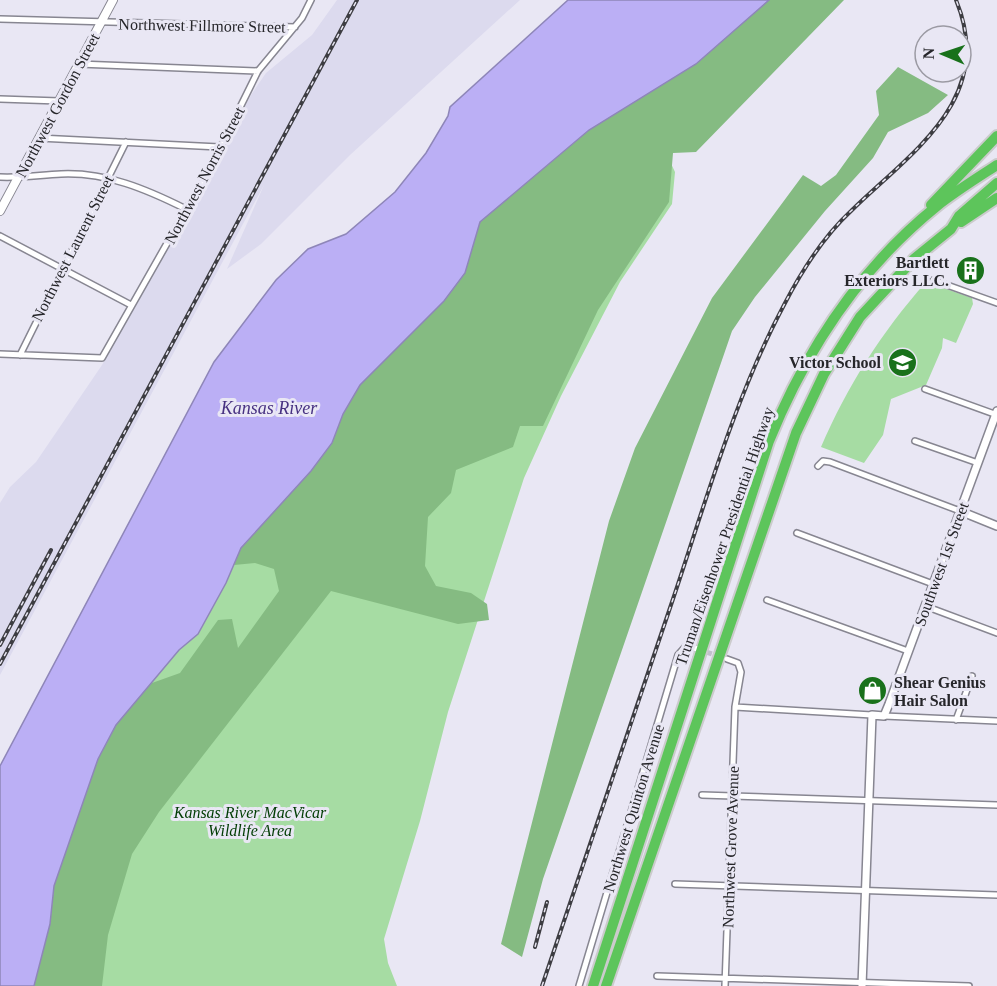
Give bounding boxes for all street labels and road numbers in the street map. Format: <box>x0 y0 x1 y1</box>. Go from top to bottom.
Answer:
street label: Northwest Fillmore Street <box>118 16 286 35</box>
street label: Northwest Gordon Street <box>12 30 103 180</box>
street label: Northwest Norris Street <box>161 103 248 247</box>
street label: Northwest Laurent Street <box>28 172 117 324</box>
street label: Truman/Eisenhower Presidential Highway <box>672 405 778 668</box>
street label: Southwest 1st Street <box>911 499 972 628</box>
street label: Northwest Quinton Avenue <box>600 722 667 894</box>
street label: Northwest Grove Avenue <box>719 766 742 928</box>

